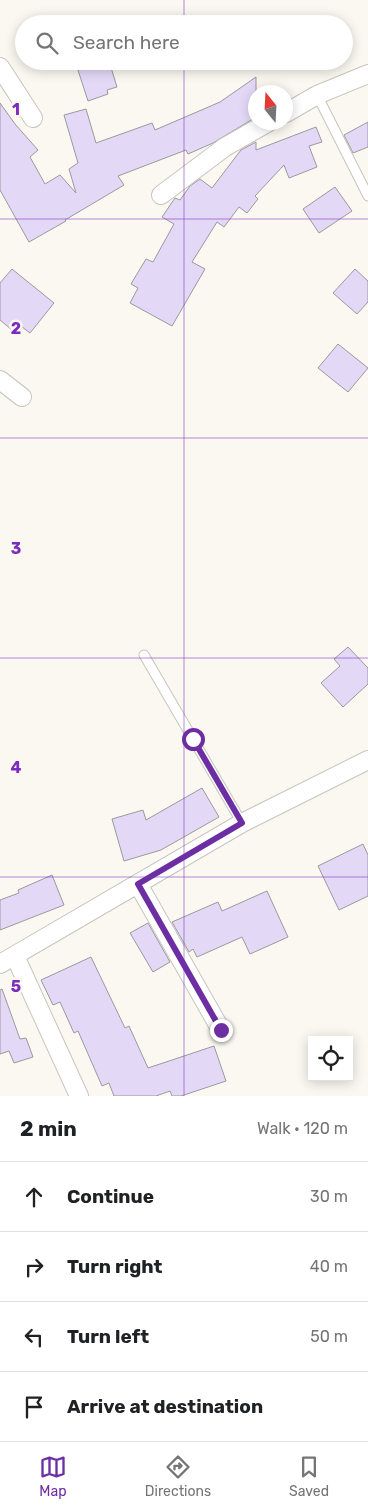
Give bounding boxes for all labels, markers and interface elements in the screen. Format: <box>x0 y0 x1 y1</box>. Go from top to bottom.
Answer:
search box <box>15 15 353 70</box>
icon: search <box>33 29 61 57</box>
text: Search here <box>73 31 180 54</box>
north arrow <box>248 85 293 130</box>
text: 1 <box>12 100 20 119</box>
text: 2 <box>11 319 21 338</box>
text: 3 <box>11 539 21 558</box>
route start <box>182 728 205 751</box>
text: 4 <box>11 758 22 777</box>
text: 5 <box>11 977 21 996</box>
route end <box>210 1019 233 1042</box>
map controls <box>308 1036 353 1081</box>
button: locate <box>308 1036 353 1081</box>
text: 2 min <box>20 1116 77 1141</box>
text: Walk · 120 m <box>257 1119 348 1138</box>
icon: ahead <box>20 1183 48 1211</box>
text: Continue <box>67 1185 154 1208</box>
text: 30 m <box>310 1187 348 1206</box>
icon: right <box>20 1253 48 1281</box>
text: Turn right <box>67 1255 162 1278</box>
text: 40 m <box>310 1257 348 1276</box>
icon: left <box>20 1323 48 1351</box>
text: Turn left <box>67 1325 149 1348</box>
text: 50 m <box>310 1327 348 1346</box>
icon: arrive <box>20 1393 48 1421</box>
text: Arrive at destination <box>67 1395 263 1418</box>
tab: Map <box>39 1453 67 1500</box>
tab: Directions <box>145 1453 211 1500</box>
tab: Saved <box>289 1453 329 1500</box>

